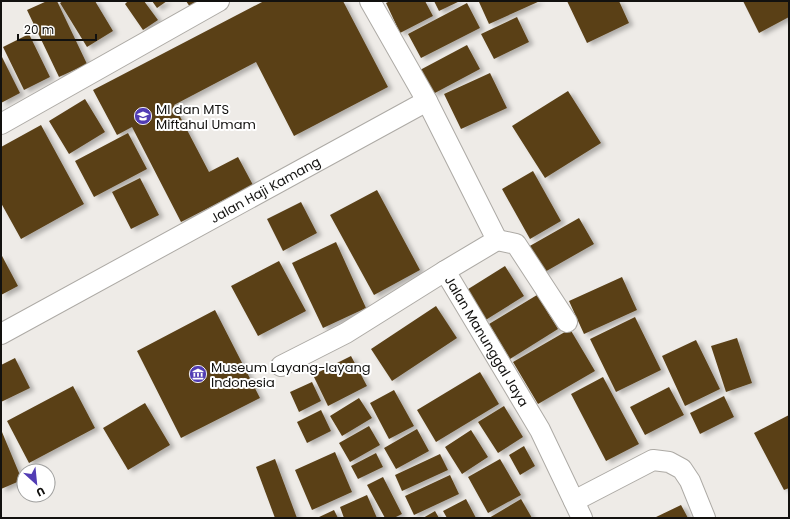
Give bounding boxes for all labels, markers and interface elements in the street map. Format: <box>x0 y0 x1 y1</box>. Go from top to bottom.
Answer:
scale bar <box>18 16 96 42</box>
text: 20 m <box>24 21 54 38</box>
place label: MI dan MTS Miftahul Umam <box>156 100 256 134</box>
school or university icon: MI dan MTS Miftahul Umam <box>133 106 153 126</box>
street label: Jalan Haji Kamang <box>207 152 324 227</box>
street label: Jalan Manunggal Jaya <box>440 272 533 410</box>
place label: Museum Layang-layang Indonesia <box>211 358 371 392</box>
museum icon: Museum Layang-layang Indonesia <box>188 364 208 384</box>
north arrow <box>16 463 56 503</box>
text: U <box>33 483 48 501</box>

